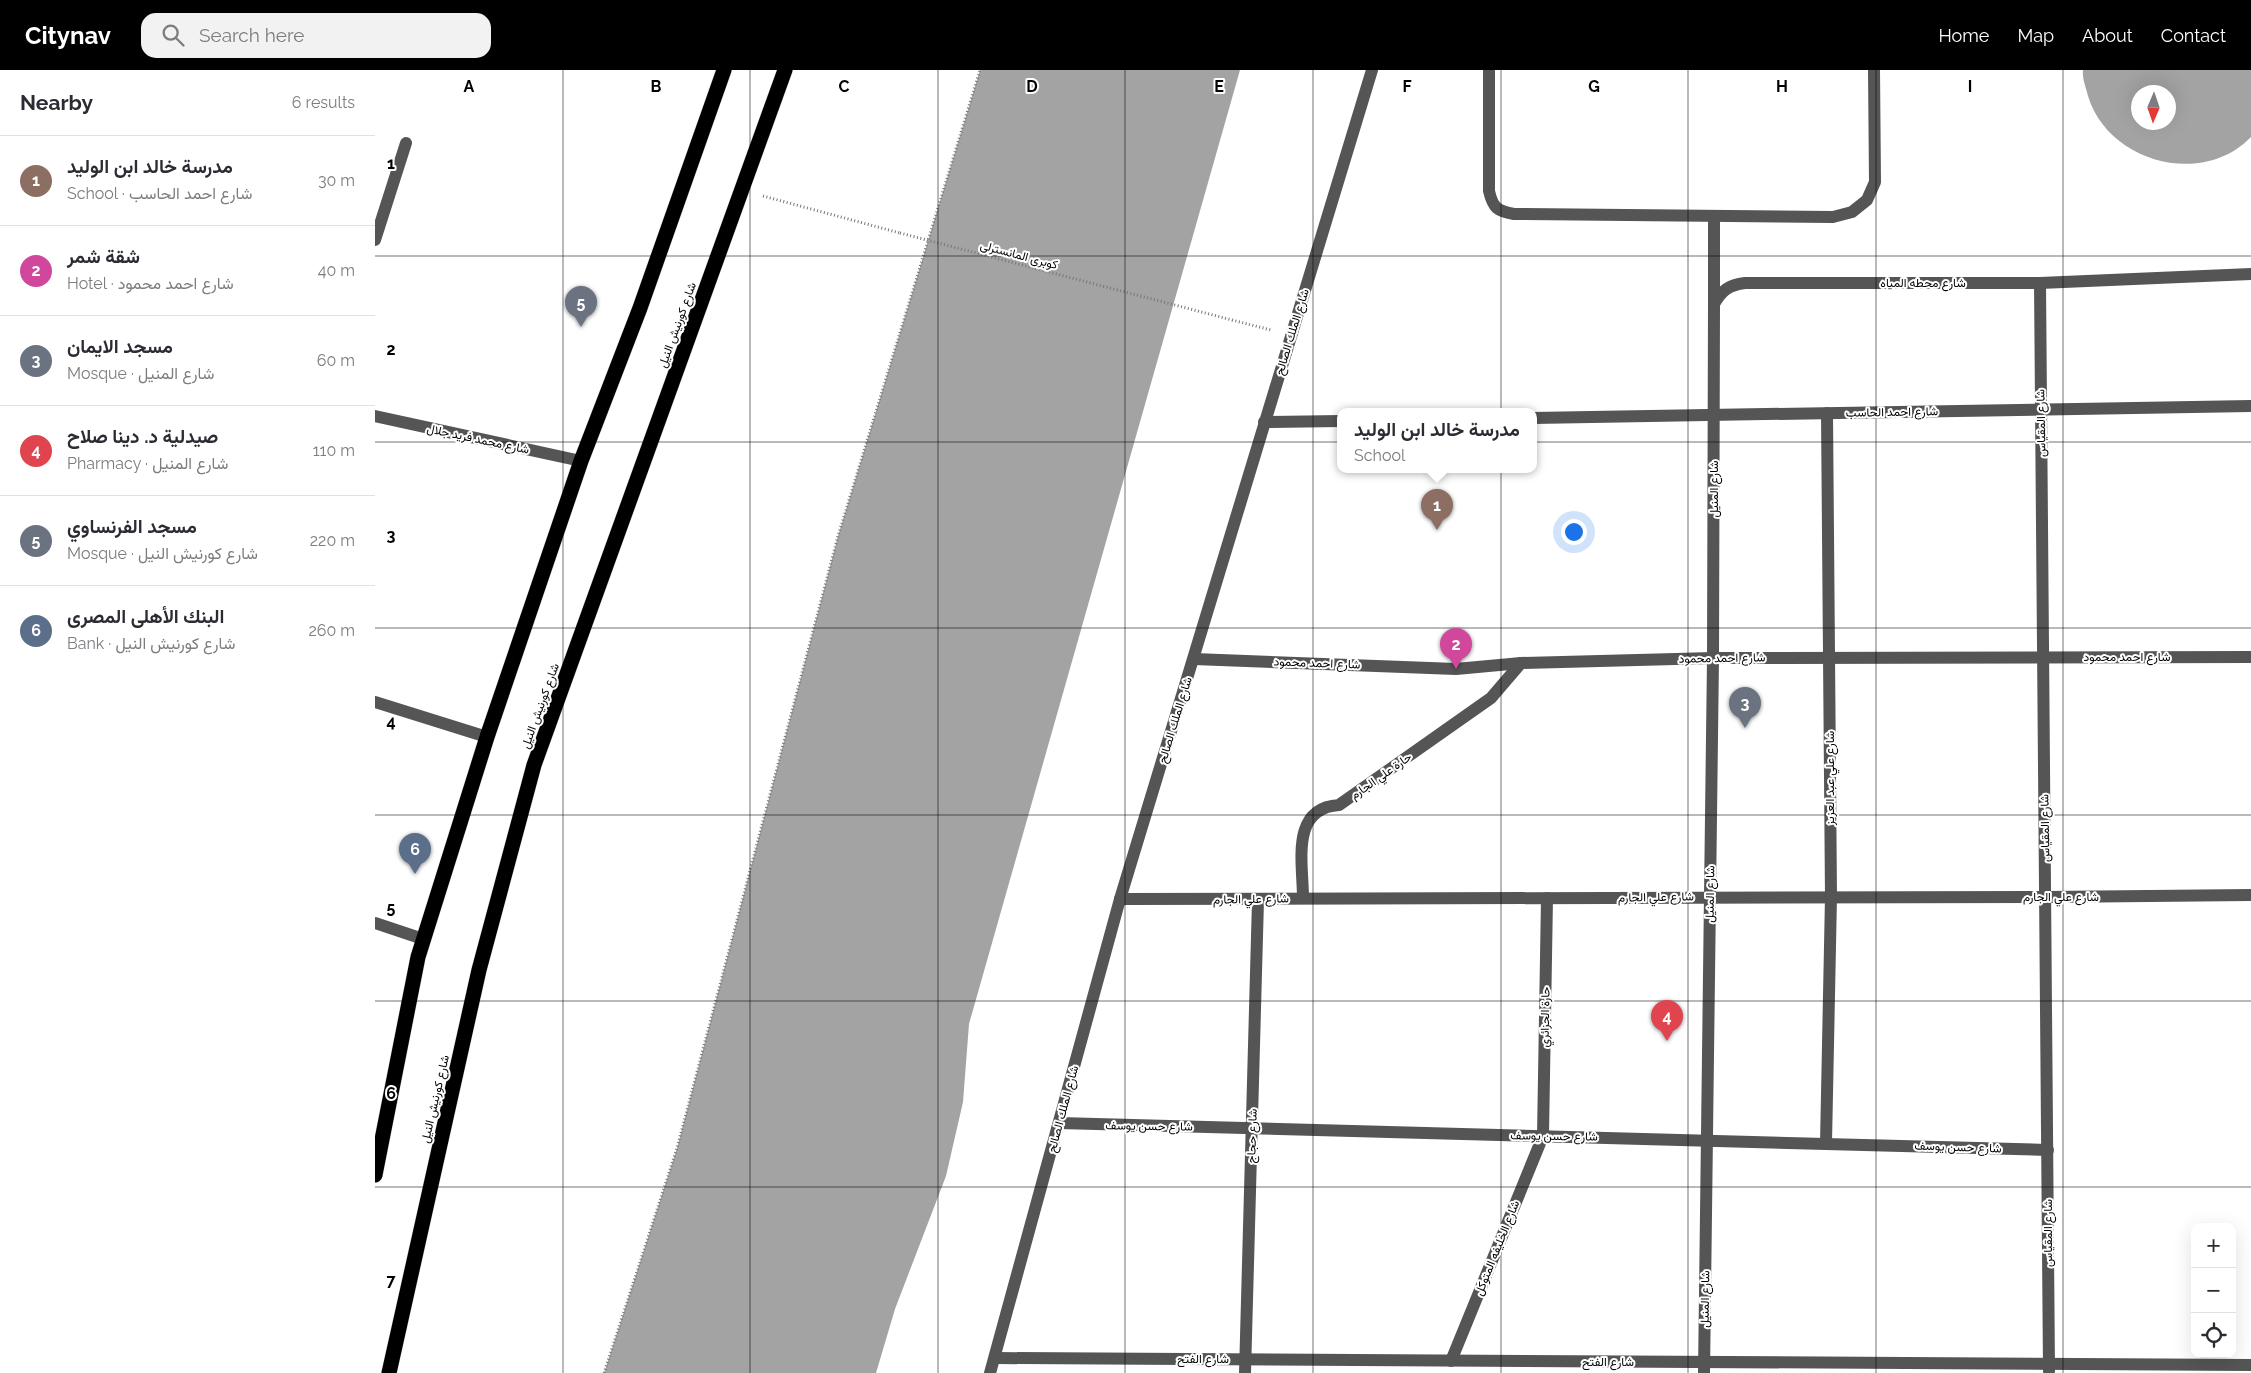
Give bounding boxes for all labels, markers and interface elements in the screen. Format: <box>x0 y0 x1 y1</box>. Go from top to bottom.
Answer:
search box <box>141 13 491 58</box>
text: Citynav <box>25 21 111 50</box>
icon: search <box>159 21 187 49</box>
text: Search here <box>199 24 304 46</box>
text: Home <box>1938 25 1989 46</box>
text: Map <box>2017 25 2054 46</box>
text: About <box>2082 25 2133 46</box>
text: Contact <box>2161 25 2226 46</box>
text: A <box>464 77 475 96</box>
text: B <box>651 77 662 96</box>
text: C <box>839 77 850 96</box>
text: D <box>1026 77 1038 96</box>
text: E <box>1214 77 1224 96</box>
text: F <box>1402 77 1412 96</box>
text: G <box>1588 77 1600 96</box>
text: H <box>1776 77 1788 96</box>
text: I <box>1968 77 1972 96</box>
north arrow <box>2131 85 2176 130</box>
text: Nearby <box>20 90 93 115</box>
text: 6 results <box>292 93 355 112</box>
text: 1 <box>387 154 395 173</box>
text: مدرسة خالد ابن الوليد <box>67 155 233 177</box>
text: 1 <box>32 171 40 190</box>
text: 30 m <box>318 171 355 190</box>
text: School · شارع احمد الحاسب <box>67 184 252 203</box>
street label: كوبرى المانسترلى <box>979 238 1059 273</box>
text: شقة شمر <box>67 245 140 267</box>
text: 2 <box>31 261 41 280</box>
text: 40 m <box>318 261 355 280</box>
text: Hotel · شارع احمد محمود <box>67 274 234 293</box>
street label: شارع محطه المياه <box>1880 276 1966 292</box>
street label: شارع كورنيش النيل <box>655 280 701 370</box>
pin: 5 <box>565 286 597 327</box>
street label: شارع الملك الصالح <box>1272 287 1314 377</box>
text: مسجد الايمان <box>67 335 173 357</box>
text: 2 <box>386 340 396 359</box>
text: 3 <box>32 351 40 370</box>
text: 60 m <box>317 351 355 370</box>
text: Mosque · شارع المنيل <box>67 364 214 383</box>
street label: شارع المقياس <box>2033 389 2051 457</box>
street label: شارع احمد الحاسب <box>1846 404 1938 422</box>
popup <box>1337 408 1537 473</box>
text: مدرسة خالد ابن الوليد <box>1354 418 1520 440</box>
street label: شارع محمد فريد جلال <box>425 421 530 459</box>
text: صيدلية د. دينا صلاح <box>67 425 218 447</box>
text: 4 <box>31 441 41 460</box>
text: 110 m <box>313 441 355 460</box>
text: School <box>1354 446 1405 465</box>
text: Pharmacy · شارع المنيل <box>67 454 228 473</box>
street label: شارع المنيل <box>1707 460 1723 518</box>
pin: 1 <box>1421 489 1453 530</box>
text: مسجد الفرنساوي <box>67 515 197 537</box>
your location <box>1561 519 1587 545</box>
text: 3 <box>387 526 396 545</box>
text: 5 <box>32 531 40 550</box>
text: 220 m <box>310 531 355 550</box>
text: Mosque · شارع كورنيش النيل <box>67 544 258 563</box>
text: البنك الأهلى المصرى <box>67 605 224 627</box>
text: 6 <box>31 621 41 640</box>
text: 260 m <box>308 621 355 640</box>
pin: 2 <box>1440 628 1472 669</box>
text: Bank · شارع كورنيش النيل <box>67 634 235 653</box>
street label: شارع احمد محمود <box>1678 650 1766 668</box>
street label: شارع احمد محمود <box>2084 650 2170 666</box>
street label: شارع احمد محمود <box>1273 654 1361 674</box>
street label: شارع كورنيش النيل <box>518 661 564 751</box>
street label: شارع الملك الصالح <box>1155 675 1197 765</box>
pin: 3 <box>1729 687 1761 728</box>
text: 4 <box>386 712 396 731</box>
street label: شارع علي عبد العزيز <box>1823 731 1840 826</box>
street label: حارة علي الجارم <box>1348 750 1416 805</box>
street label: شارع المقياس <box>2037 794 2055 862</box>
pin: 6 <box>399 833 431 874</box>
street label: شارع المنيل <box>1703 865 1719 923</box>
street label: شارع علي الجارم <box>1618 889 1694 908</box>
street label: شارع علي الجارم <box>2023 890 2099 907</box>
street label: شارع علي الجارم <box>1213 891 1289 910</box>
text: 5 <box>387 898 396 917</box>
street label: حارة الجزائري <box>1537 986 1556 1048</box>
pin: 4 <box>1651 1000 1683 1041</box>
street label: شارع كورنيش النيل <box>418 1054 454 1145</box>
street label: شارع الملك الصالح <box>1045 1064 1083 1155</box>
text: 6 <box>386 1084 396 1103</box>
street label: شارع حجاج <box>1244 1108 1262 1164</box>
street label: شارع حسن يوسف <box>1105 1118 1193 1136</box>
street label: شارع حسن يوسف <box>1510 1128 1598 1146</box>
street label: شارع حسن يوسف <box>1914 1138 2002 1158</box>
street label: شارع الخليفه المتوكل <box>1472 1198 1524 1298</box>
street label: شارع المقياس <box>2041 1199 2057 1267</box>
map controls <box>2191 1223 2236 1358</box>
button: + <box>2191 1223 2236 1268</box>
button: − <box>2191 1268 2236 1313</box>
street label: شارع المنيل <box>1698 1270 1714 1328</box>
text: 7 <box>387 1271 396 1290</box>
button: locate <box>2191 1313 2236 1358</box>
street label: شارع الفتح <box>1177 1352 1229 1368</box>
street label: شارع الفتح <box>1582 1355 1634 1371</box>

